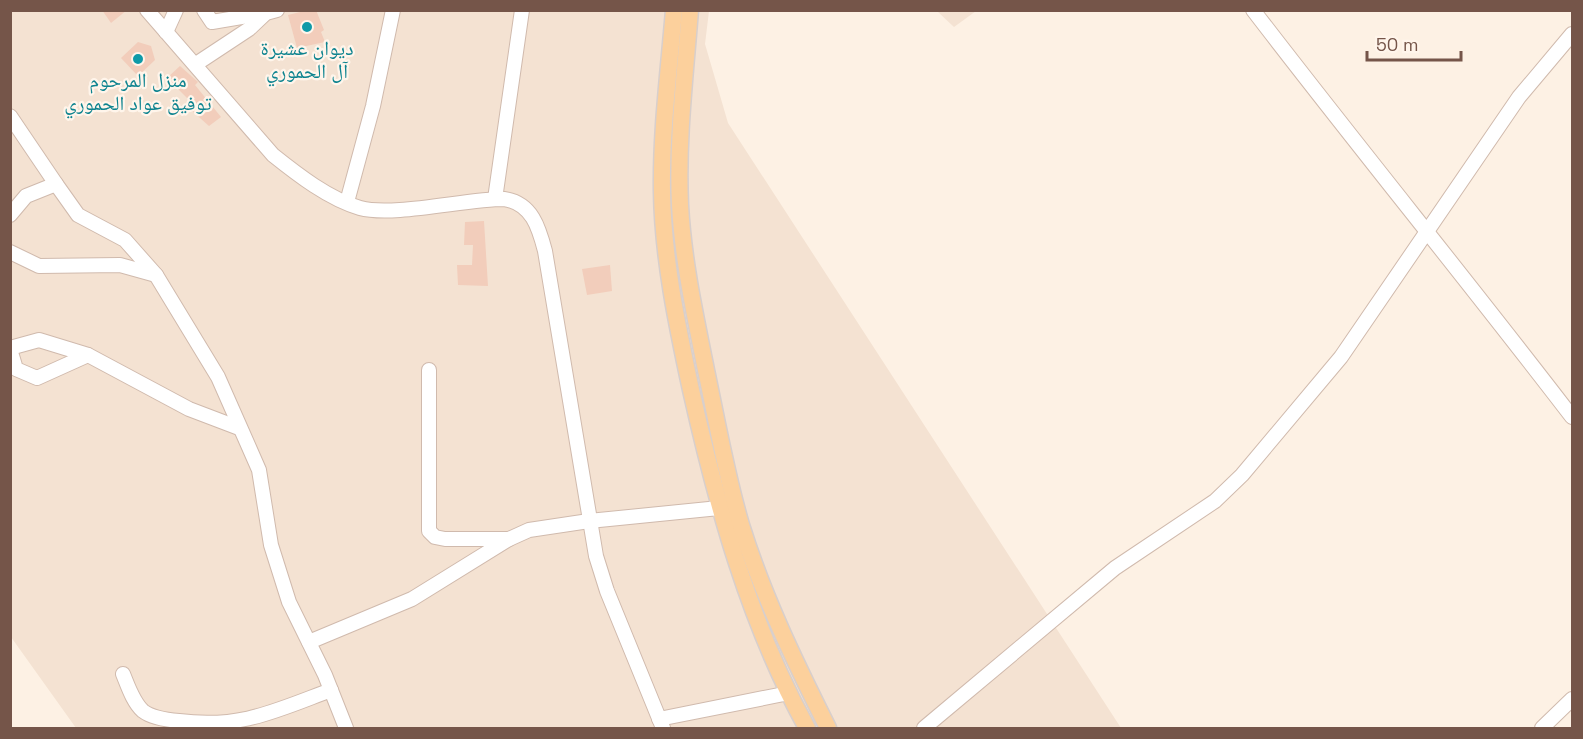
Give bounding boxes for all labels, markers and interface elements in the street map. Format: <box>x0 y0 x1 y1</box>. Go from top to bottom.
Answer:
marker: ديوان عشيرة آل الحموري <box>300 20 314 34</box>
scale bar <box>1367 24 1462 62</box>
text: 50 m <box>1376 33 1418 56</box>
place label: ديوان عشيرة آل الحموري <box>261 35 353 87</box>
marker: منزل المرحوم توفيق عواد الحموري <box>131 52 145 66</box>
place label: منزل المرحوم توفيق عواد الحموري <box>64 67 212 119</box>

